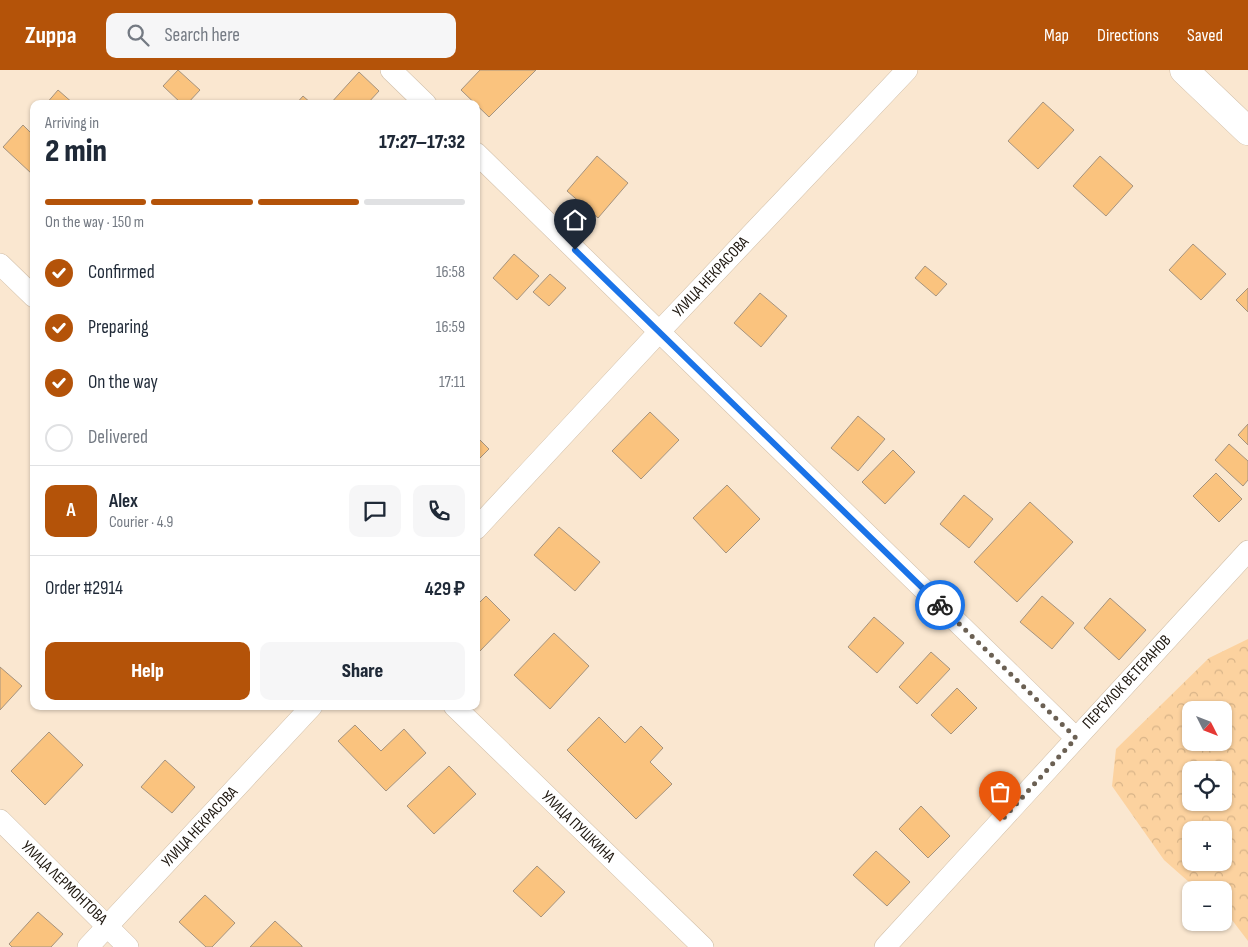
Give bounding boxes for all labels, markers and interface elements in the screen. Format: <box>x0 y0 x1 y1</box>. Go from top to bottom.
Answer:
search box <box>106 13 456 58</box>
text: Zuppa <box>25 21 76 50</box>
icon: search <box>124 21 152 49</box>
text: Search here <box>164 24 240 47</box>
text: Map <box>1044 25 1069 46</box>
text: Directions <box>1097 25 1159 46</box>
text: Saved <box>1187 25 1223 46</box>
text: Arriving in <box>45 114 99 133</box>
text: 17:27–17:32 <box>379 131 465 154</box>
text: 2 min <box>45 132 107 171</box>
pin <box>554 199 596 250</box>
icon: home <box>561 206 589 234</box>
text: On the way · 150 m <box>45 213 144 232</box>
street label: УЛИЦА НЕКРАСОВА <box>669 233 753 321</box>
icon: check <box>45 259 73 287</box>
text: Confirmed <box>88 261 155 284</box>
text: 16:58 <box>436 263 465 282</box>
icon: check <box>45 314 73 342</box>
text: Preparing <box>88 316 149 339</box>
text: 16:59 <box>436 318 465 337</box>
icon: check <box>45 369 73 397</box>
text: On the way <box>88 371 158 394</box>
text: 17:11 <box>439 373 465 392</box>
text: Delivered <box>88 426 148 449</box>
button: chat <box>349 485 401 537</box>
button: phone <box>413 485 465 537</box>
text: Alex <box>109 490 138 513</box>
text: A <box>66 499 76 522</box>
text: Courier · 4.9 <box>109 513 173 532</box>
text: Order #2914 <box>45 577 123 600</box>
text: 429 ₽ <box>425 578 465 601</box>
courier <box>915 580 965 630</box>
icon: bike <box>926 591 954 619</box>
street label: ПЕРЕУЛОК ВЕТЕРАНОВ <box>1079 631 1175 733</box>
button: Help <box>45 642 250 700</box>
button: Share <box>260 642 465 700</box>
north arrow <box>1182 701 1232 751</box>
map controls <box>1182 701 1232 931</box>
button: locate <box>1182 761 1232 811</box>
pin <box>979 771 1021 822</box>
icon: bag <box>986 778 1014 806</box>
street label: УЛИЦА НЕКРАСОВА <box>158 783 242 871</box>
street label: УЛИЦА ПУШКИНА <box>537 787 619 867</box>
button: + <box>1182 821 1232 871</box>
street label: УЛИЦА ЛЕРМОНТОВА <box>17 837 111 929</box>
button: − <box>1182 881 1232 931</box>

